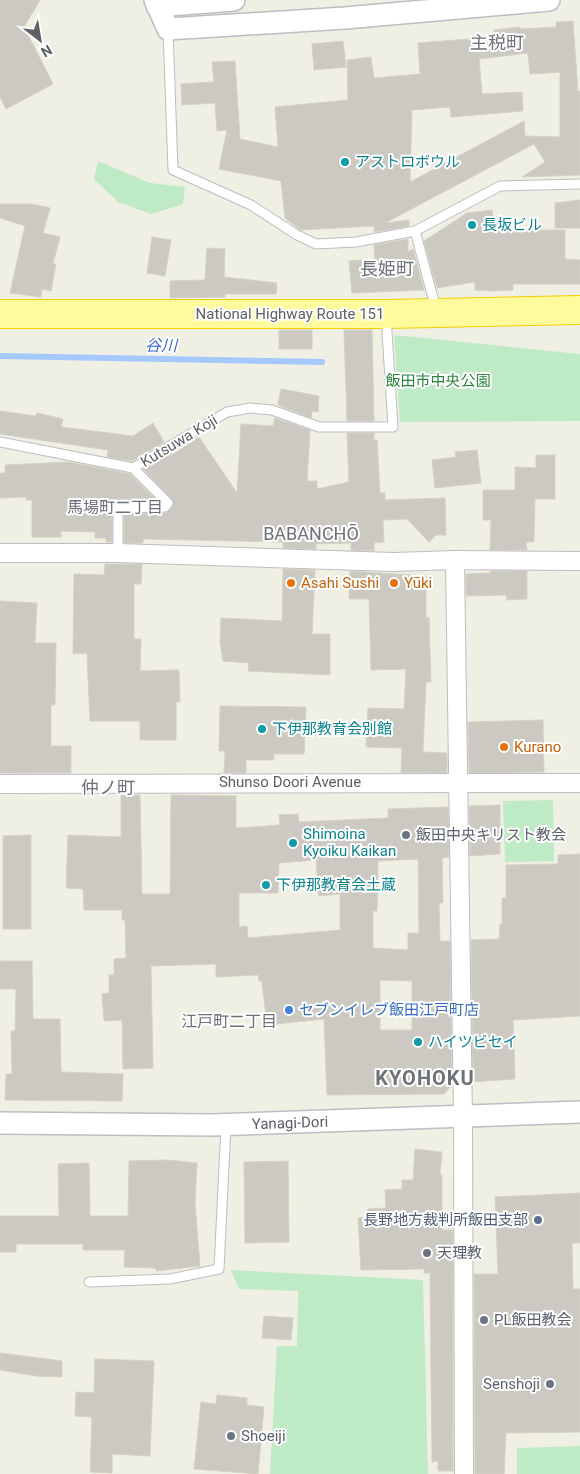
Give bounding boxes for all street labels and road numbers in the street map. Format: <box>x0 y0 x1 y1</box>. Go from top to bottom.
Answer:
street label: National Highway Route 151 <box>196 305 384 323</box>
street label: Kutsuwa Koji <box>137 411 221 471</box>
street label: Shunso Doori Avenue <box>219 773 361 791</box>
street label: Yanagi-Dori <box>251 1113 329 1133</box>

